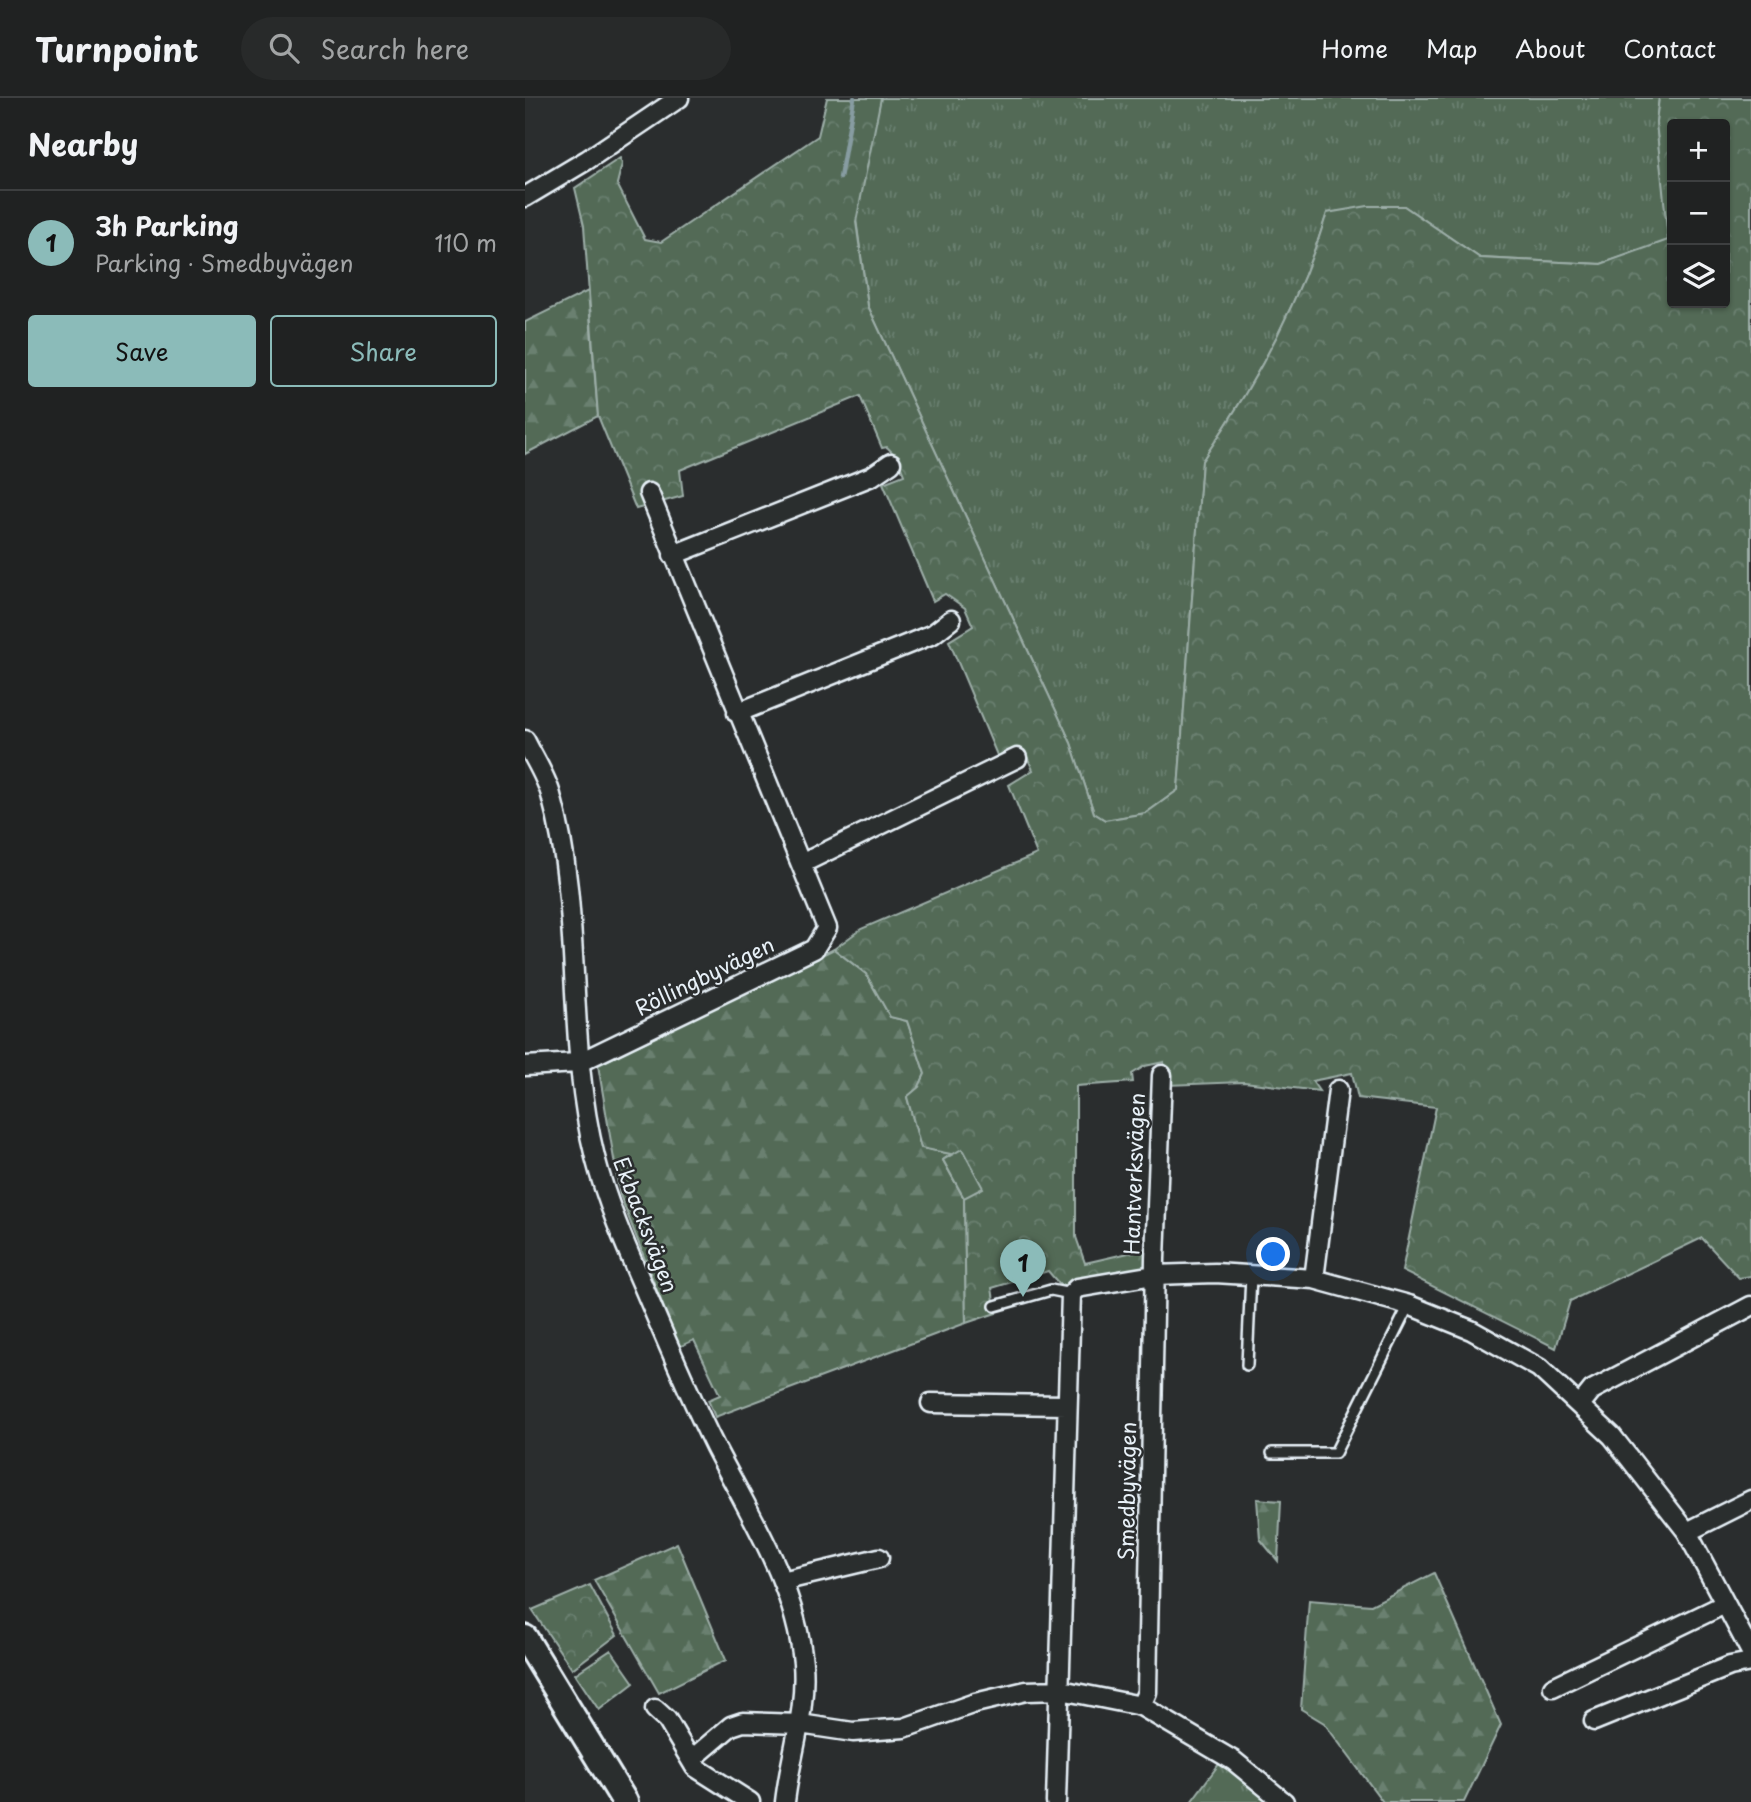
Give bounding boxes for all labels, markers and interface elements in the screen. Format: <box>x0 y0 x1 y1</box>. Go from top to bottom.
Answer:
search box <box>241 17 731 80</box>
text: Turnpoint <box>35 23 199 73</box>
icon: search <box>265 29 303 67</box>
text: Search here <box>321 29 469 68</box>
text: Home <box>1321 30 1388 66</box>
text: Map <box>1426 30 1477 66</box>
text: About <box>1515 30 1585 66</box>
text: Contact <box>1623 30 1716 66</box>
map controls <box>1667 119 1730 308</box>
button: + <box>1667 119 1730 182</box>
text: Nearby <box>28 121 138 166</box>
button: − <box>1667 182 1730 245</box>
text: 3h Parking <box>95 206 239 245</box>
text: 1 <box>46 225 57 260</box>
text: 110 m <box>435 225 497 260</box>
text: Parking · Smedbyvägen <box>95 245 353 280</box>
button: layers <box>1667 245 1730 308</box>
button: Save <box>28 315 256 387</box>
button: Share <box>270 315 497 387</box>
street label: Röllingbyvägen <box>629 928 779 1023</box>
street label: Hantverksvägen <box>1114 1092 1152 1256</box>
street label: Ekbacksvägen <box>606 1152 687 1297</box>
your location <box>1256 1237 1290 1271</box>
pin: 1 <box>1000 1239 1046 1297</box>
street label: Smedbyvägen <box>1109 1422 1143 1560</box>

